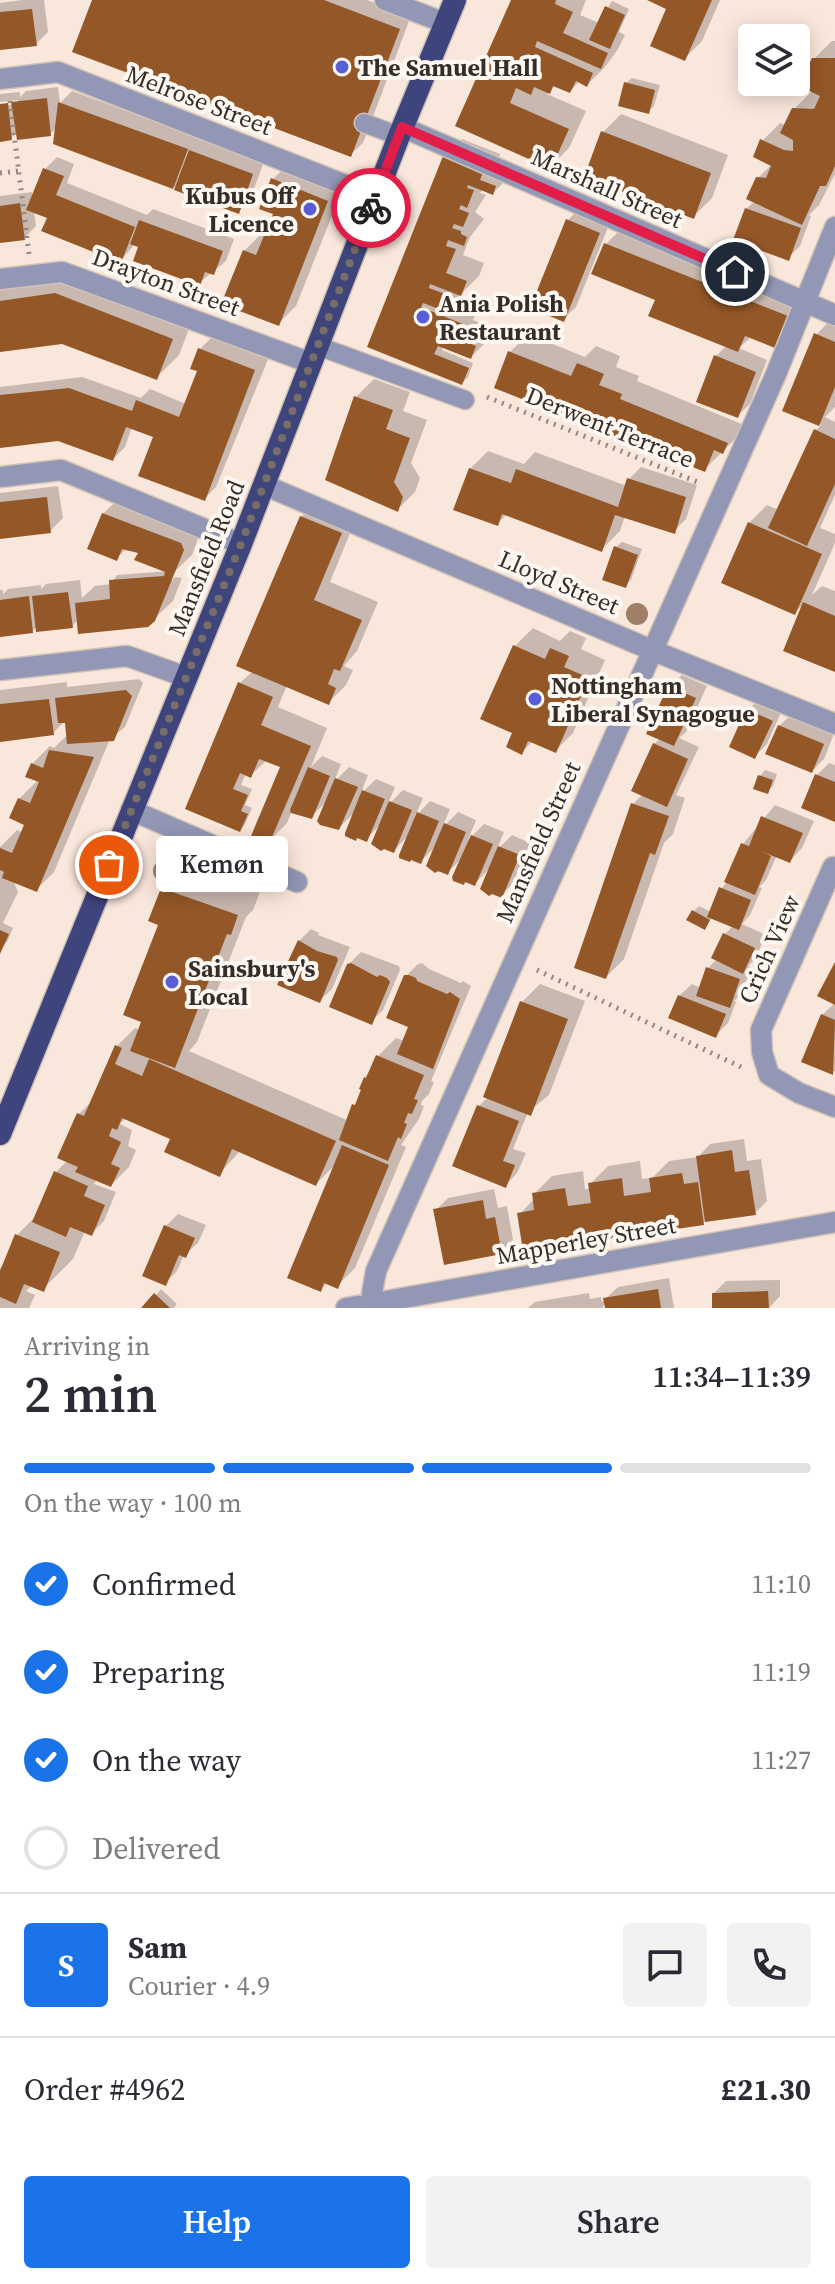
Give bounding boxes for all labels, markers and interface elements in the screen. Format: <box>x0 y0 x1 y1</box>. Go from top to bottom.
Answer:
map controls <box>738 24 810 96</box>
button: layers <box>738 24 810 96</box>
place label: The Samuel Hall <box>358 51 539 84</box>
street label: Melrose Street <box>121 57 277 143</box>
marker: The Samuel Hall <box>333 58 351 76</box>
street label: Marshall Street <box>526 140 688 236</box>
courier <box>331 168 411 248</box>
place label: Kubus Off Licence <box>185 179 297 240</box>
icon: bike <box>349 186 393 230</box>
marker: Kubus Off Licence <box>301 200 319 218</box>
pin <box>701 238 769 306</box>
street label: Drayton Street <box>88 240 244 324</box>
icon: home <box>713 250 757 294</box>
place label: Ania Polish Restaurant <box>439 287 564 348</box>
marker: Ania Polish Restaurant <box>414 308 432 326</box>
street label: Derwent Terrace <box>521 378 699 476</box>
street label: Mansfield Road <box>160 475 252 641</box>
street label: Lloyd Street <box>494 542 624 622</box>
place label: Nottingham Liberal Synagogue <box>551 669 755 730</box>
marker: Nottingham Liberal Synagogue <box>526 690 544 708</box>
street label: Mansfield Street <box>488 756 588 928</box>
pin <box>75 831 143 899</box>
callout: Kemøn <box>157 837 289 893</box>
icon: bag <box>87 843 131 887</box>
text: Kemøn <box>180 846 264 882</box>
street label: Crich View <box>730 889 808 1009</box>
place label: Sainsbury's Local <box>188 952 316 1013</box>
marker: Sainsbury's Local <box>163 973 181 991</box>
street label: Mapperley Street <box>494 1208 679 1272</box>
text: Arriving in <box>24 1328 150 1364</box>
text: 11:34–11:39 <box>652 1356 811 1397</box>
text: 2 min <box>24 1358 157 1429</box>
text: On the way · 100 m <box>24 1485 242 1521</box>
icon: check <box>24 1562 68 1606</box>
text: Confirmed <box>92 1564 236 1605</box>
text: 11:10 <box>751 1566 811 1602</box>
icon: check <box>24 1650 68 1694</box>
text: Preparing <box>92 1652 225 1693</box>
text: 11:19 <box>751 1654 811 1690</box>
icon: check <box>24 1738 68 1782</box>
text: On the way <box>92 1740 241 1781</box>
text: 11:27 <box>751 1742 811 1778</box>
text: Delivered <box>92 1828 220 1869</box>
button: chat <box>623 1923 707 2007</box>
button: phone <box>727 1923 811 2007</box>
text: Sam <box>128 1927 187 1968</box>
text: S <box>58 1945 74 1986</box>
text: Courier · 4.9 <box>128 1968 270 2004</box>
text: Order #4962 <box>24 2069 185 2110</box>
text: £21.30 <box>721 2069 811 2110</box>
button: Help <box>24 2176 410 2268</box>
button: Share <box>426 2176 811 2268</box>

